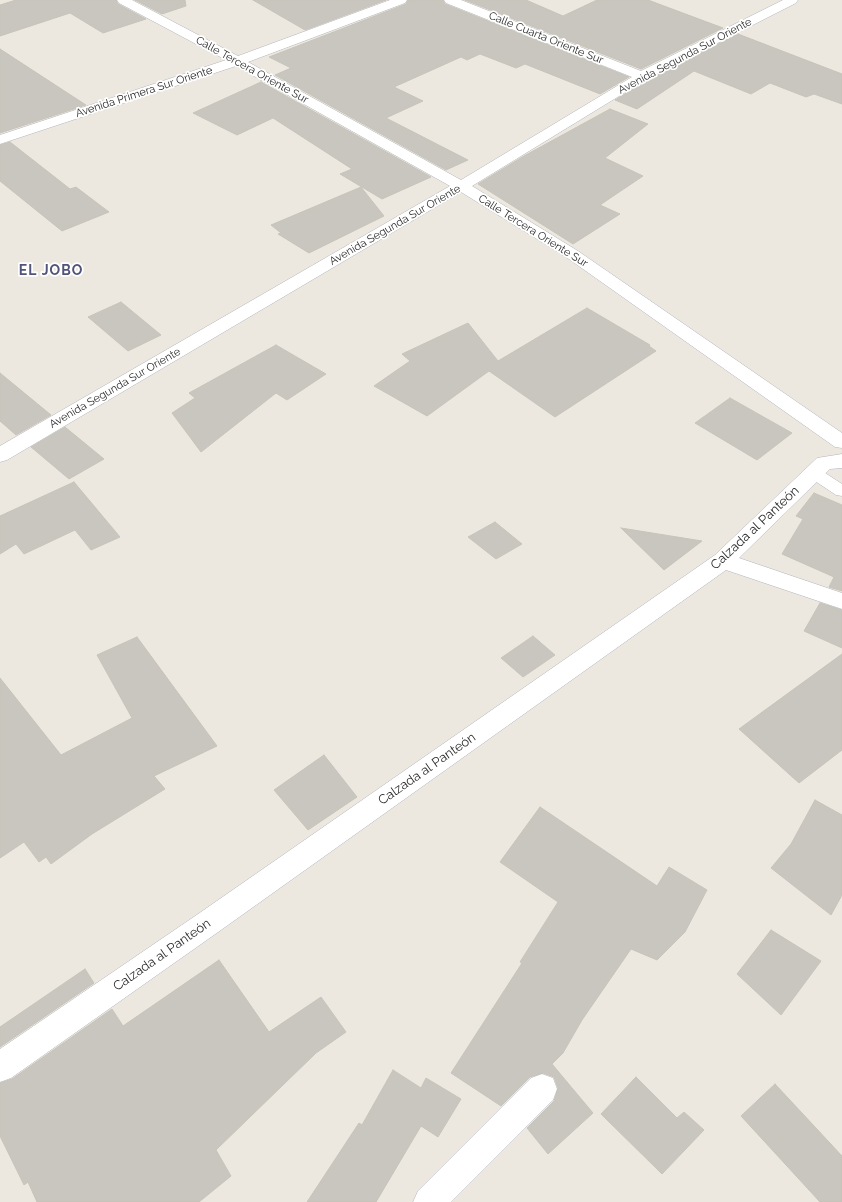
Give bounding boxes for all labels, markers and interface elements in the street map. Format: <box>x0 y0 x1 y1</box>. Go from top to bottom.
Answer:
street label: Calle Cuarta Oriente Sur <box>487 9 605 67</box>
street label: Avenida Segunda Sur Oriente <box>616 15 754 97</box>
street label: Calle Tercera Oriente Sur <box>193 34 311 106</box>
street label: Avenida Primera Sur Oriente <box>74 64 214 120</box>
street label: Avenida Segunda Sur Oriente <box>327 182 463 268</box>
street label: Calle Tercera Oriente Sur <box>476 192 590 270</box>
district label: EL JOBO <box>19 263 83 279</box>
street label: Avenida Segunda Sur Oriente <box>47 345 183 431</box>
street label: Calzada al Panteón <box>708 483 802 573</box>
street label: Calzada al Panteón <box>375 730 479 808</box>
street label: Calzada al Panteón <box>110 916 214 994</box>

